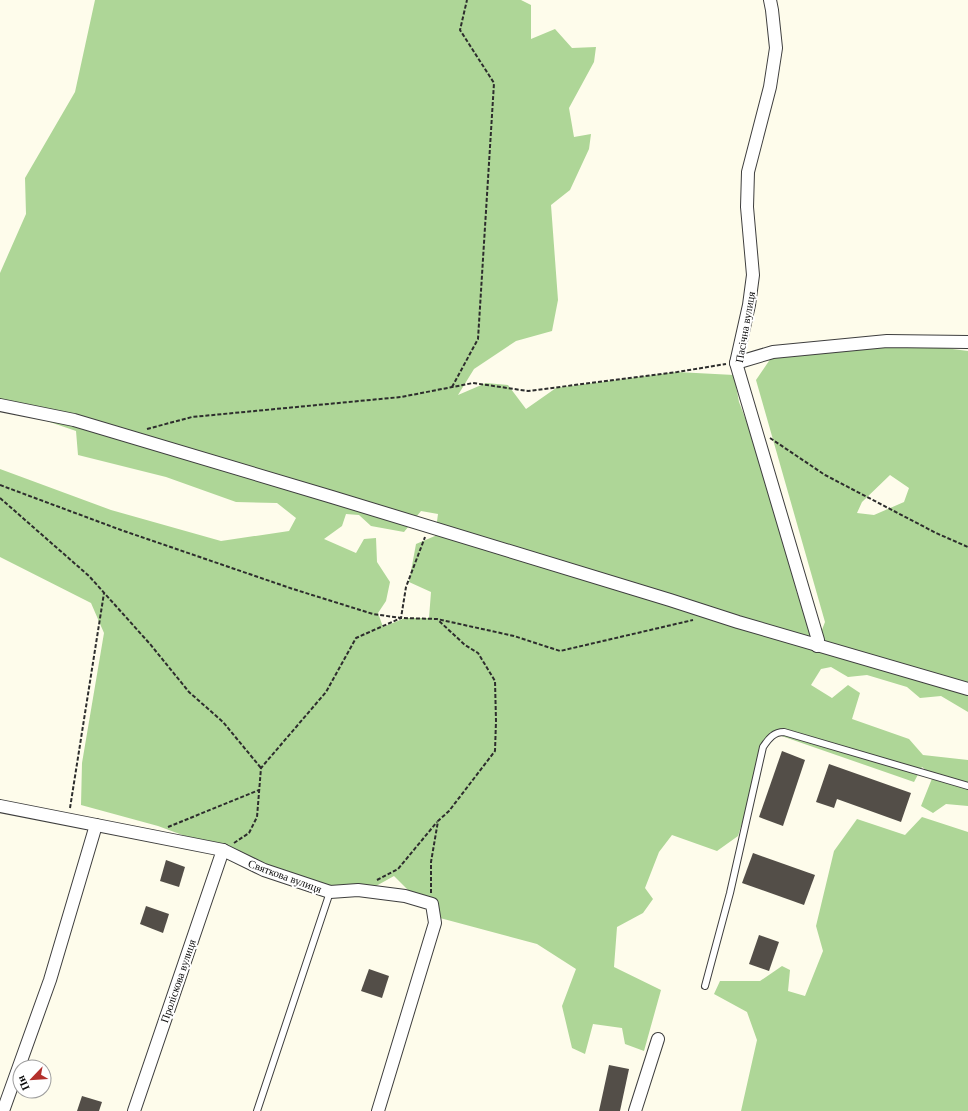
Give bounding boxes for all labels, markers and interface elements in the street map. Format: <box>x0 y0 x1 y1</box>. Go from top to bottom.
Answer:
street label: Пасічна вулиця <box>733 291 757 363</box>
street label: Святкова вулиця <box>247 857 323 895</box>
street label: Проліскова вулиця <box>158 938 198 1024</box>
north arrow <box>12 1059 52 1099</box>
text: Пн <box>14 1073 32 1093</box>

